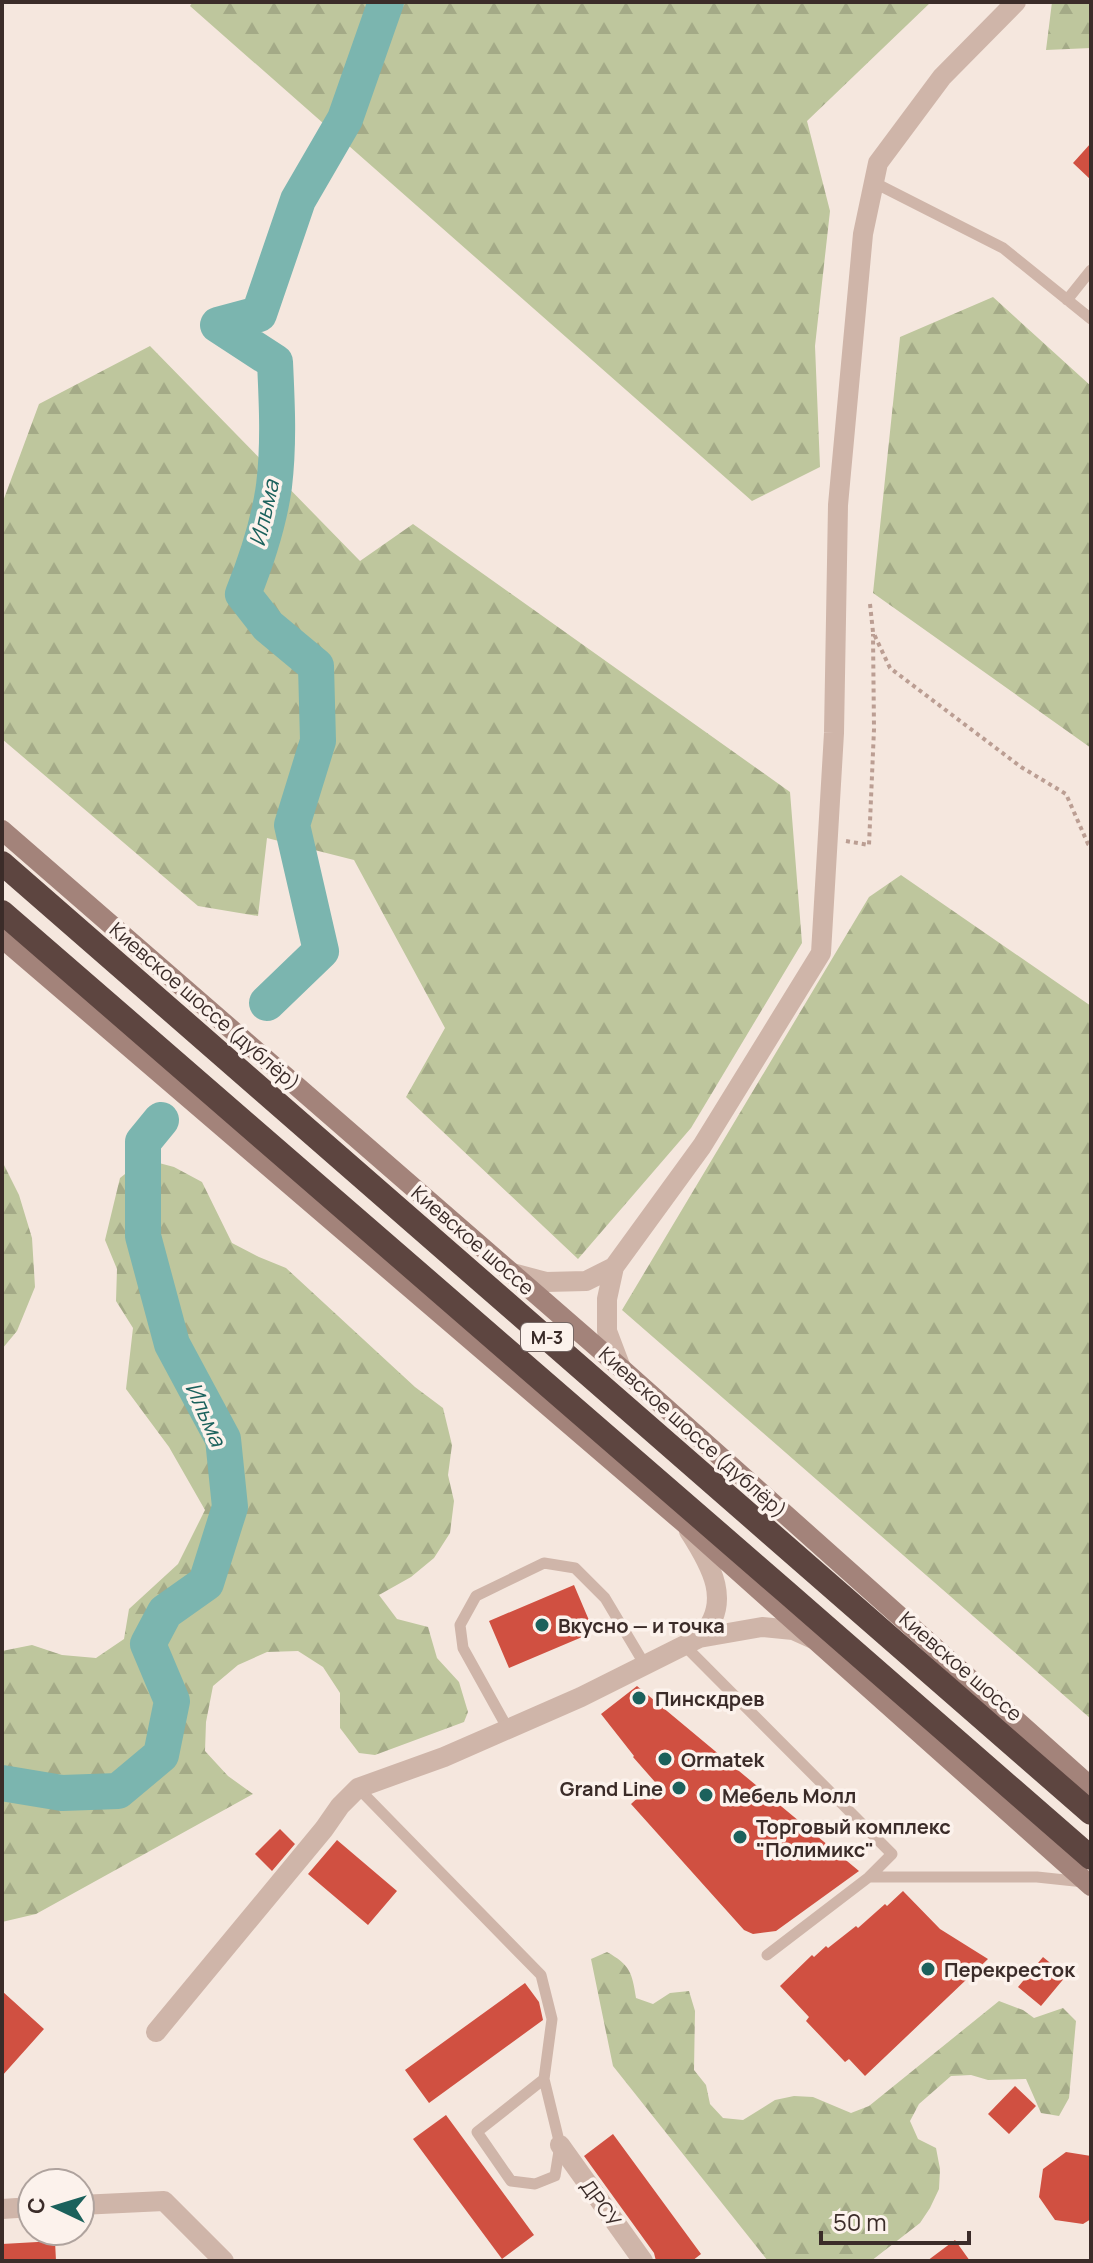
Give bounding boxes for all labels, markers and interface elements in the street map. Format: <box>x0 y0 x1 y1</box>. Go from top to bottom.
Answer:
water label: Ильма <box>242 475 287 549</box>
street label: Киевское шоссе (дублёр) <box>104 916 306 1096</box>
street label: Киевское шоссе <box>406 1179 540 1301</box>
road number: М-3 <box>521 1323 573 1351</box>
street label: Киевское шоссе (дублёр) <box>593 1340 793 1524</box>
water label: Ильма <box>179 1377 234 1452</box>
street label: Киевское шоссе <box>894 1605 1028 1727</box>
place label: Вкусно — и точка <box>558 1612 725 1639</box>
marker: Вкусно — и точка <box>533 1616 551 1634</box>
place label: Пинскдрев <box>655 1685 764 1712</box>
marker: Пинскдрев <box>630 1689 648 1707</box>
place label: Ormatek <box>681 1746 766 1773</box>
marker: Ormatek <box>656 1750 674 1768</box>
place label: Grand Line <box>560 1775 663 1802</box>
marker: Grand Line <box>670 1779 688 1797</box>
place label: Мебель Молл <box>722 1782 856 1809</box>
marker: Мебель Молл <box>697 1786 715 1804</box>
place label: Торговый комплекс "Полимикс" <box>756 1813 951 1863</box>
marker: Торговый комплекс "Полимикс" <box>731 1828 749 1846</box>
place label: Перекресток <box>944 1956 1076 1983</box>
marker: Перекресток <box>919 1960 937 1978</box>
north arrow <box>16 2167 96 2247</box>
street label: ДРСУ <box>575 2174 628 2233</box>
scale bar <box>821 2195 969 2245</box>
text: С <box>21 2196 52 2215</box>
text: 50 m <box>833 2205 887 2238</box>

